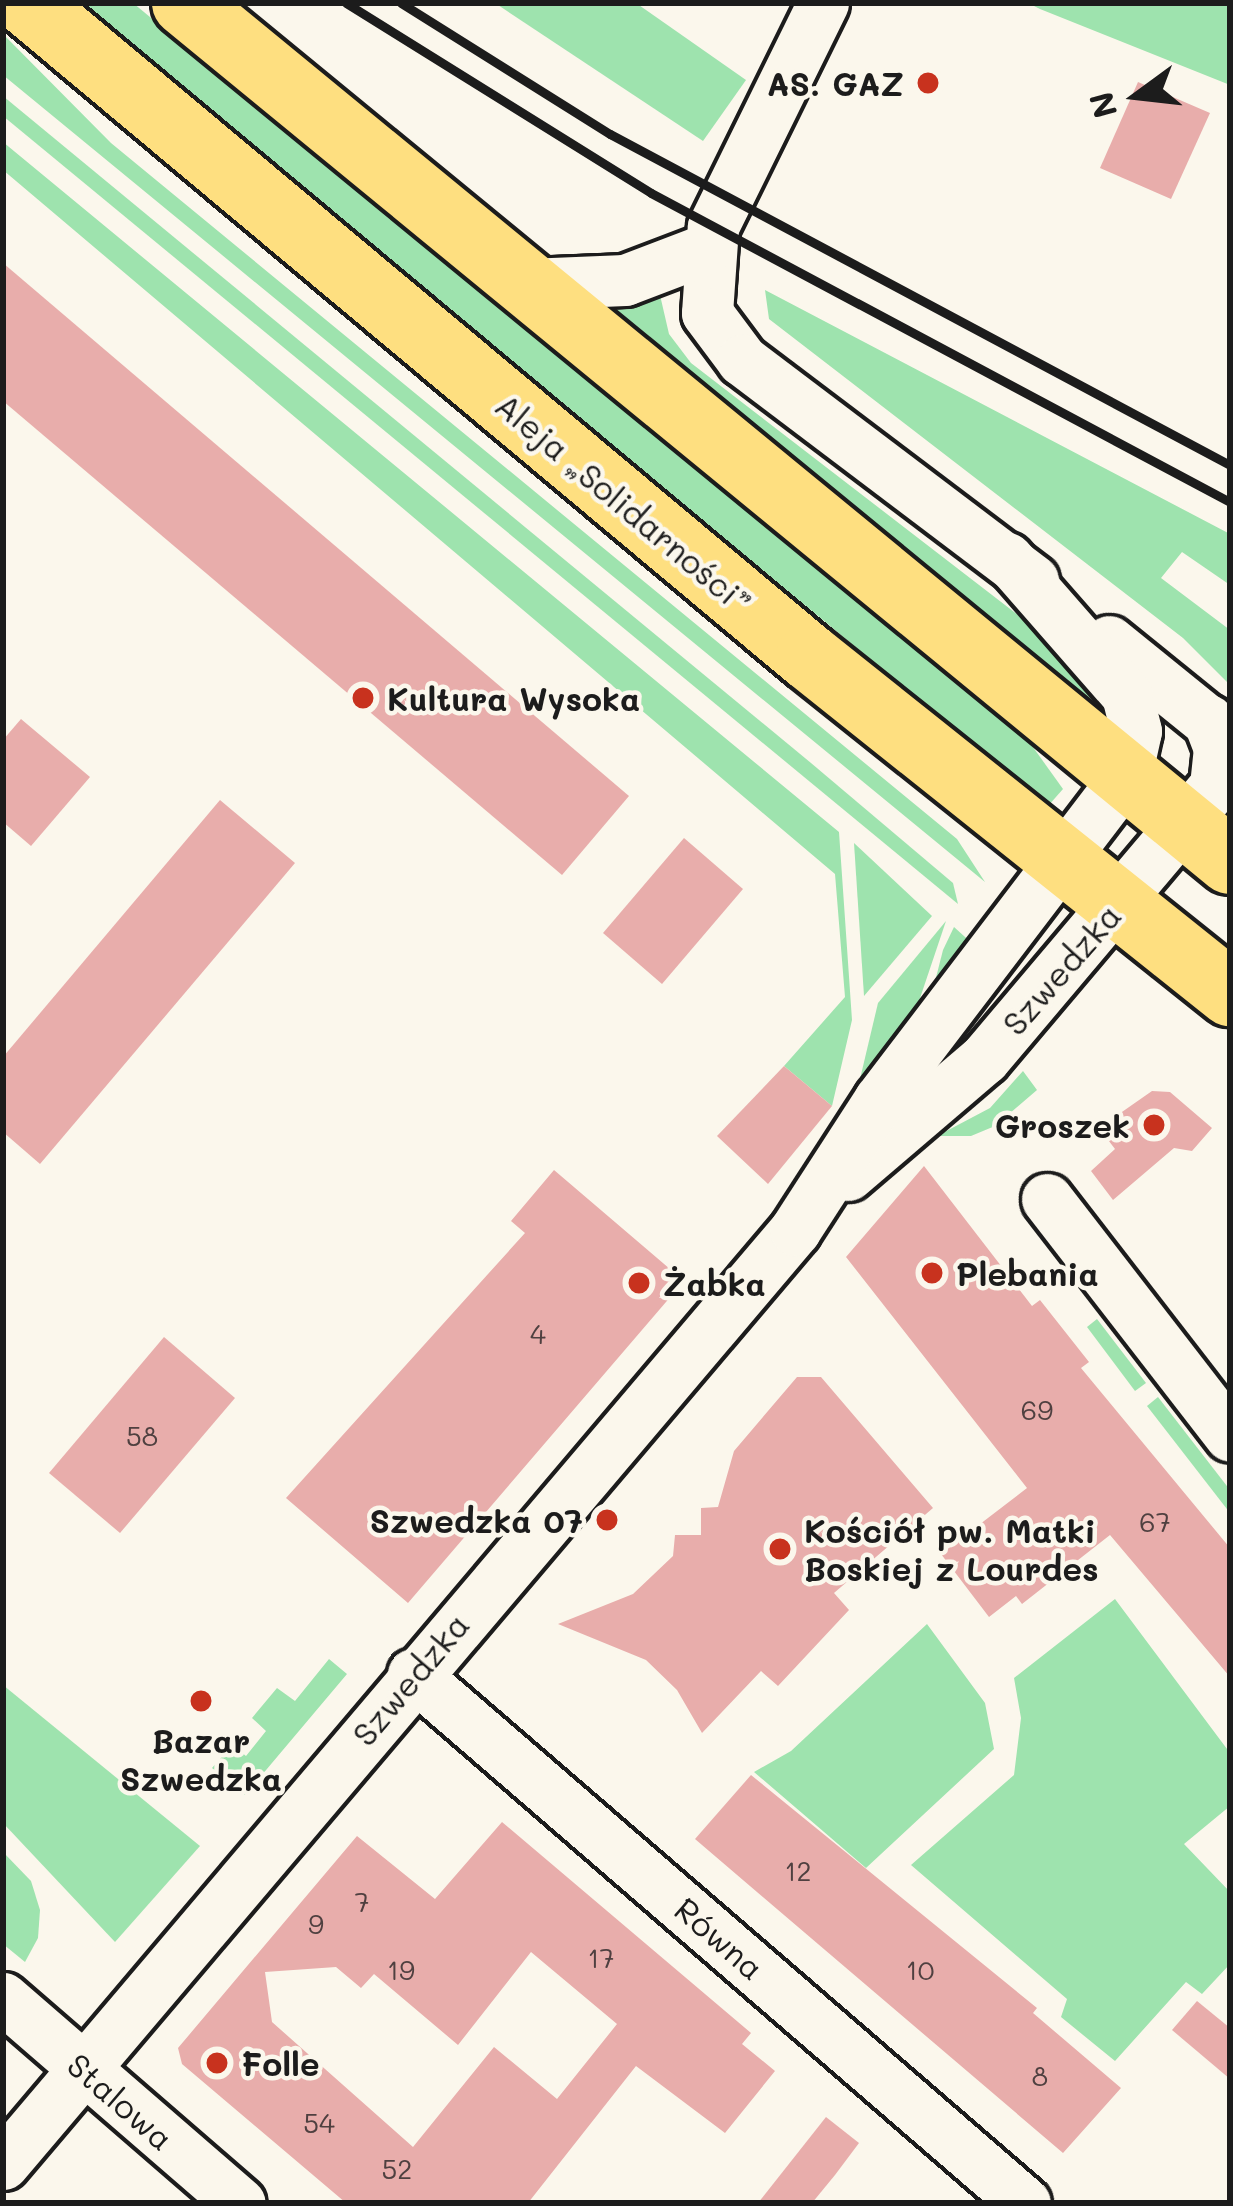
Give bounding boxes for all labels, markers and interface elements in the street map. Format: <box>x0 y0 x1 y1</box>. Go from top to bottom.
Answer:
north arrow <box>1077 36 1197 156</box>
place label: AS. GAZ <box>766 63 904 103</box>
marker: AS. GAZ <box>915 70 941 96</box>
text: N <box>1078 88 1126 123</box>
street label: Aleja „Solidarności” <box>488 384 760 622</box>
place label: Kultura Wysoka <box>387 678 640 718</box>
marker: Kultura Wysoka <box>350 685 376 711</box>
street label: Szwedzka <box>993 896 1129 1042</box>
place label: Groszek <box>995 1105 1130 1145</box>
marker: Groszek <box>1141 1112 1167 1138</box>
place label: Plebania <box>956 1253 1099 1293</box>
marker: Plebania <box>919 1260 945 1286</box>
place label: Żabka <box>663 1263 766 1303</box>
marker: Żabka <box>626 1270 652 1296</box>
house number: 4 <box>530 1318 546 1350</box>
house number: 69 <box>1021 1394 1053 1426</box>
house number: 58 <box>126 1420 158 1452</box>
place label: Szwedzka 07 <box>370 1500 583 1540</box>
house number: 67 <box>1139 1506 1171 1538</box>
marker: Szwedzka 07 <box>594 1507 620 1533</box>
place label: Kościół pw. Matki Boskiej z Lourdes <box>804 1510 1099 1588</box>
marker: Kościół pw. Matki Boskiej z Lourdes <box>767 1536 793 1562</box>
street label: Szwedzka <box>343 1605 477 1753</box>
marker: Bazar Szwedzka <box>188 1688 214 1714</box>
place label: Bazar Szwedzka <box>120 1720 282 1798</box>
house number: 12 <box>784 1855 812 1887</box>
house number: 7 <box>354 1886 370 1918</box>
street label: Równa <box>667 1889 773 1987</box>
house number: 9 <box>308 1908 324 1940</box>
house number: 17 <box>587 1942 615 1974</box>
house number: 19 <box>387 1954 415 1986</box>
house number: 10 <box>906 1954 934 1986</box>
place label: Folle <box>241 2043 320 2083</box>
street label: Stalowa <box>60 2044 182 2158</box>
marker: Folle <box>204 2050 230 2076</box>
house number: 8 <box>1032 2060 1048 2092</box>
house number: 54 <box>303 2107 335 2139</box>
house number: 52 <box>382 2153 412 2185</box>

